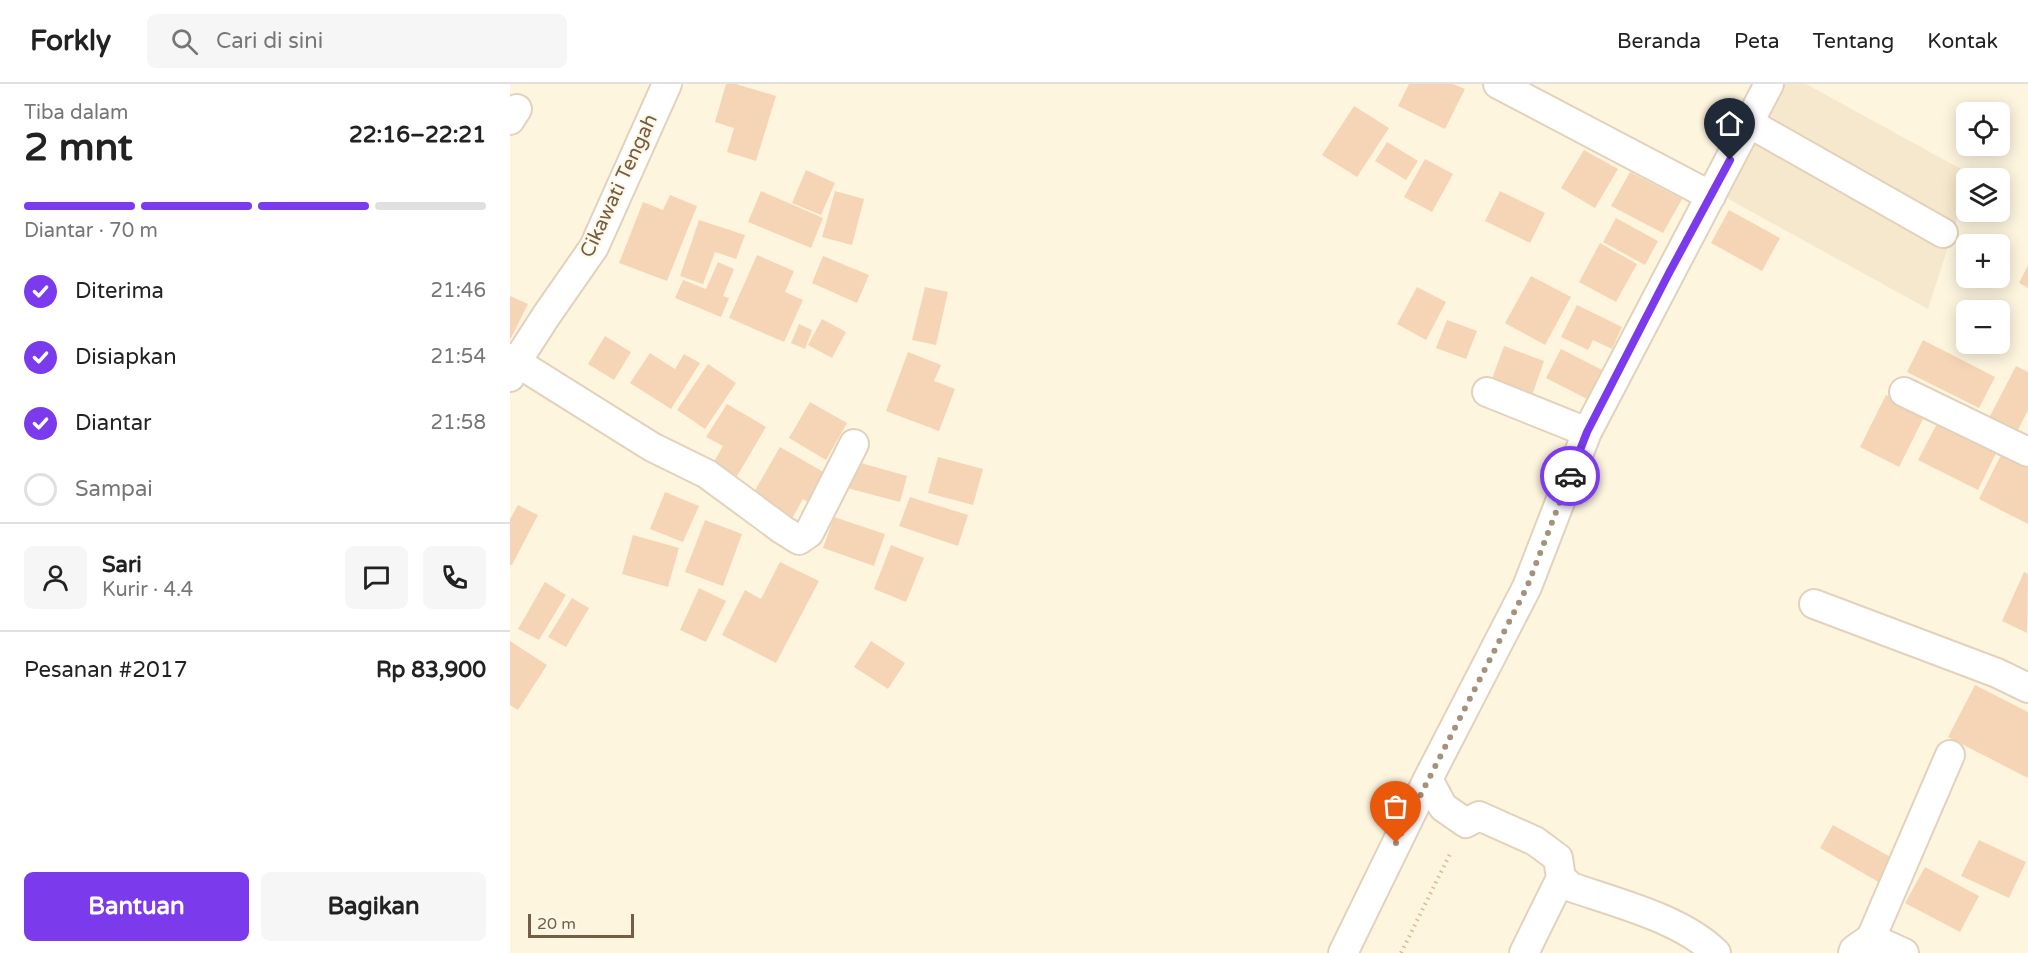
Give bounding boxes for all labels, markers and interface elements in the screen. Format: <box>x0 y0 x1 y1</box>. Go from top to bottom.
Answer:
search box <box>147 14 567 68</box>
text: Forkly <box>30 24 111 58</box>
icon: search <box>168 25 201 58</box>
text: Cari di sini <box>216 28 323 54</box>
text: Beranda <box>1617 29 1701 54</box>
text: Peta <box>1734 29 1780 54</box>
text: Tentang <box>1813 29 1894 54</box>
text: Kontak <box>1927 29 1998 54</box>
pin <box>1704 98 1755 160</box>
text: Tiba dalam <box>24 101 128 125</box>
map controls <box>1956 102 2010 354</box>
button: locate <box>1956 102 2010 156</box>
icon: home <box>1713 107 1746 140</box>
street label: Cikawati Tengah <box>575 110 663 262</box>
text: 22:16–22:21 <box>349 122 486 148</box>
text: 2 mnt <box>24 124 133 171</box>
button: layers <box>1956 168 2010 222</box>
text: Diantar · 70 m <box>24 219 158 243</box>
button: + <box>1956 234 2010 288</box>
icon: check <box>24 275 57 308</box>
text: Diterima <box>75 278 164 304</box>
text: 21:46 <box>431 279 486 303</box>
button: − <box>1956 300 2010 354</box>
icon: check <box>24 341 57 374</box>
text: Disiapkan <box>75 344 177 370</box>
text: 21:54 <box>431 345 486 369</box>
icon: check <box>24 407 57 440</box>
text: Diantar <box>75 410 151 436</box>
text: 21:58 <box>431 411 486 435</box>
courier <box>1540 446 1600 506</box>
icon: car <box>1554 460 1587 493</box>
text: Sampai <box>75 476 153 502</box>
button: person <box>24 546 87 609</box>
button: chat <box>345 546 408 609</box>
button: phone <box>423 546 486 609</box>
text: Sari <box>102 552 142 578</box>
text: Kurir · 4.4 <box>102 578 193 602</box>
text: Pesanan #2017 <box>24 657 187 683</box>
text: Rp 83,900 <box>376 657 486 683</box>
pin <box>1370 781 1421 843</box>
icon: bag <box>1379 790 1412 823</box>
button: Bantuan <box>24 872 249 941</box>
button: Bagikan <box>261 872 486 941</box>
scale bar <box>528 911 634 938</box>
text: 20 m <box>537 914 576 934</box>

